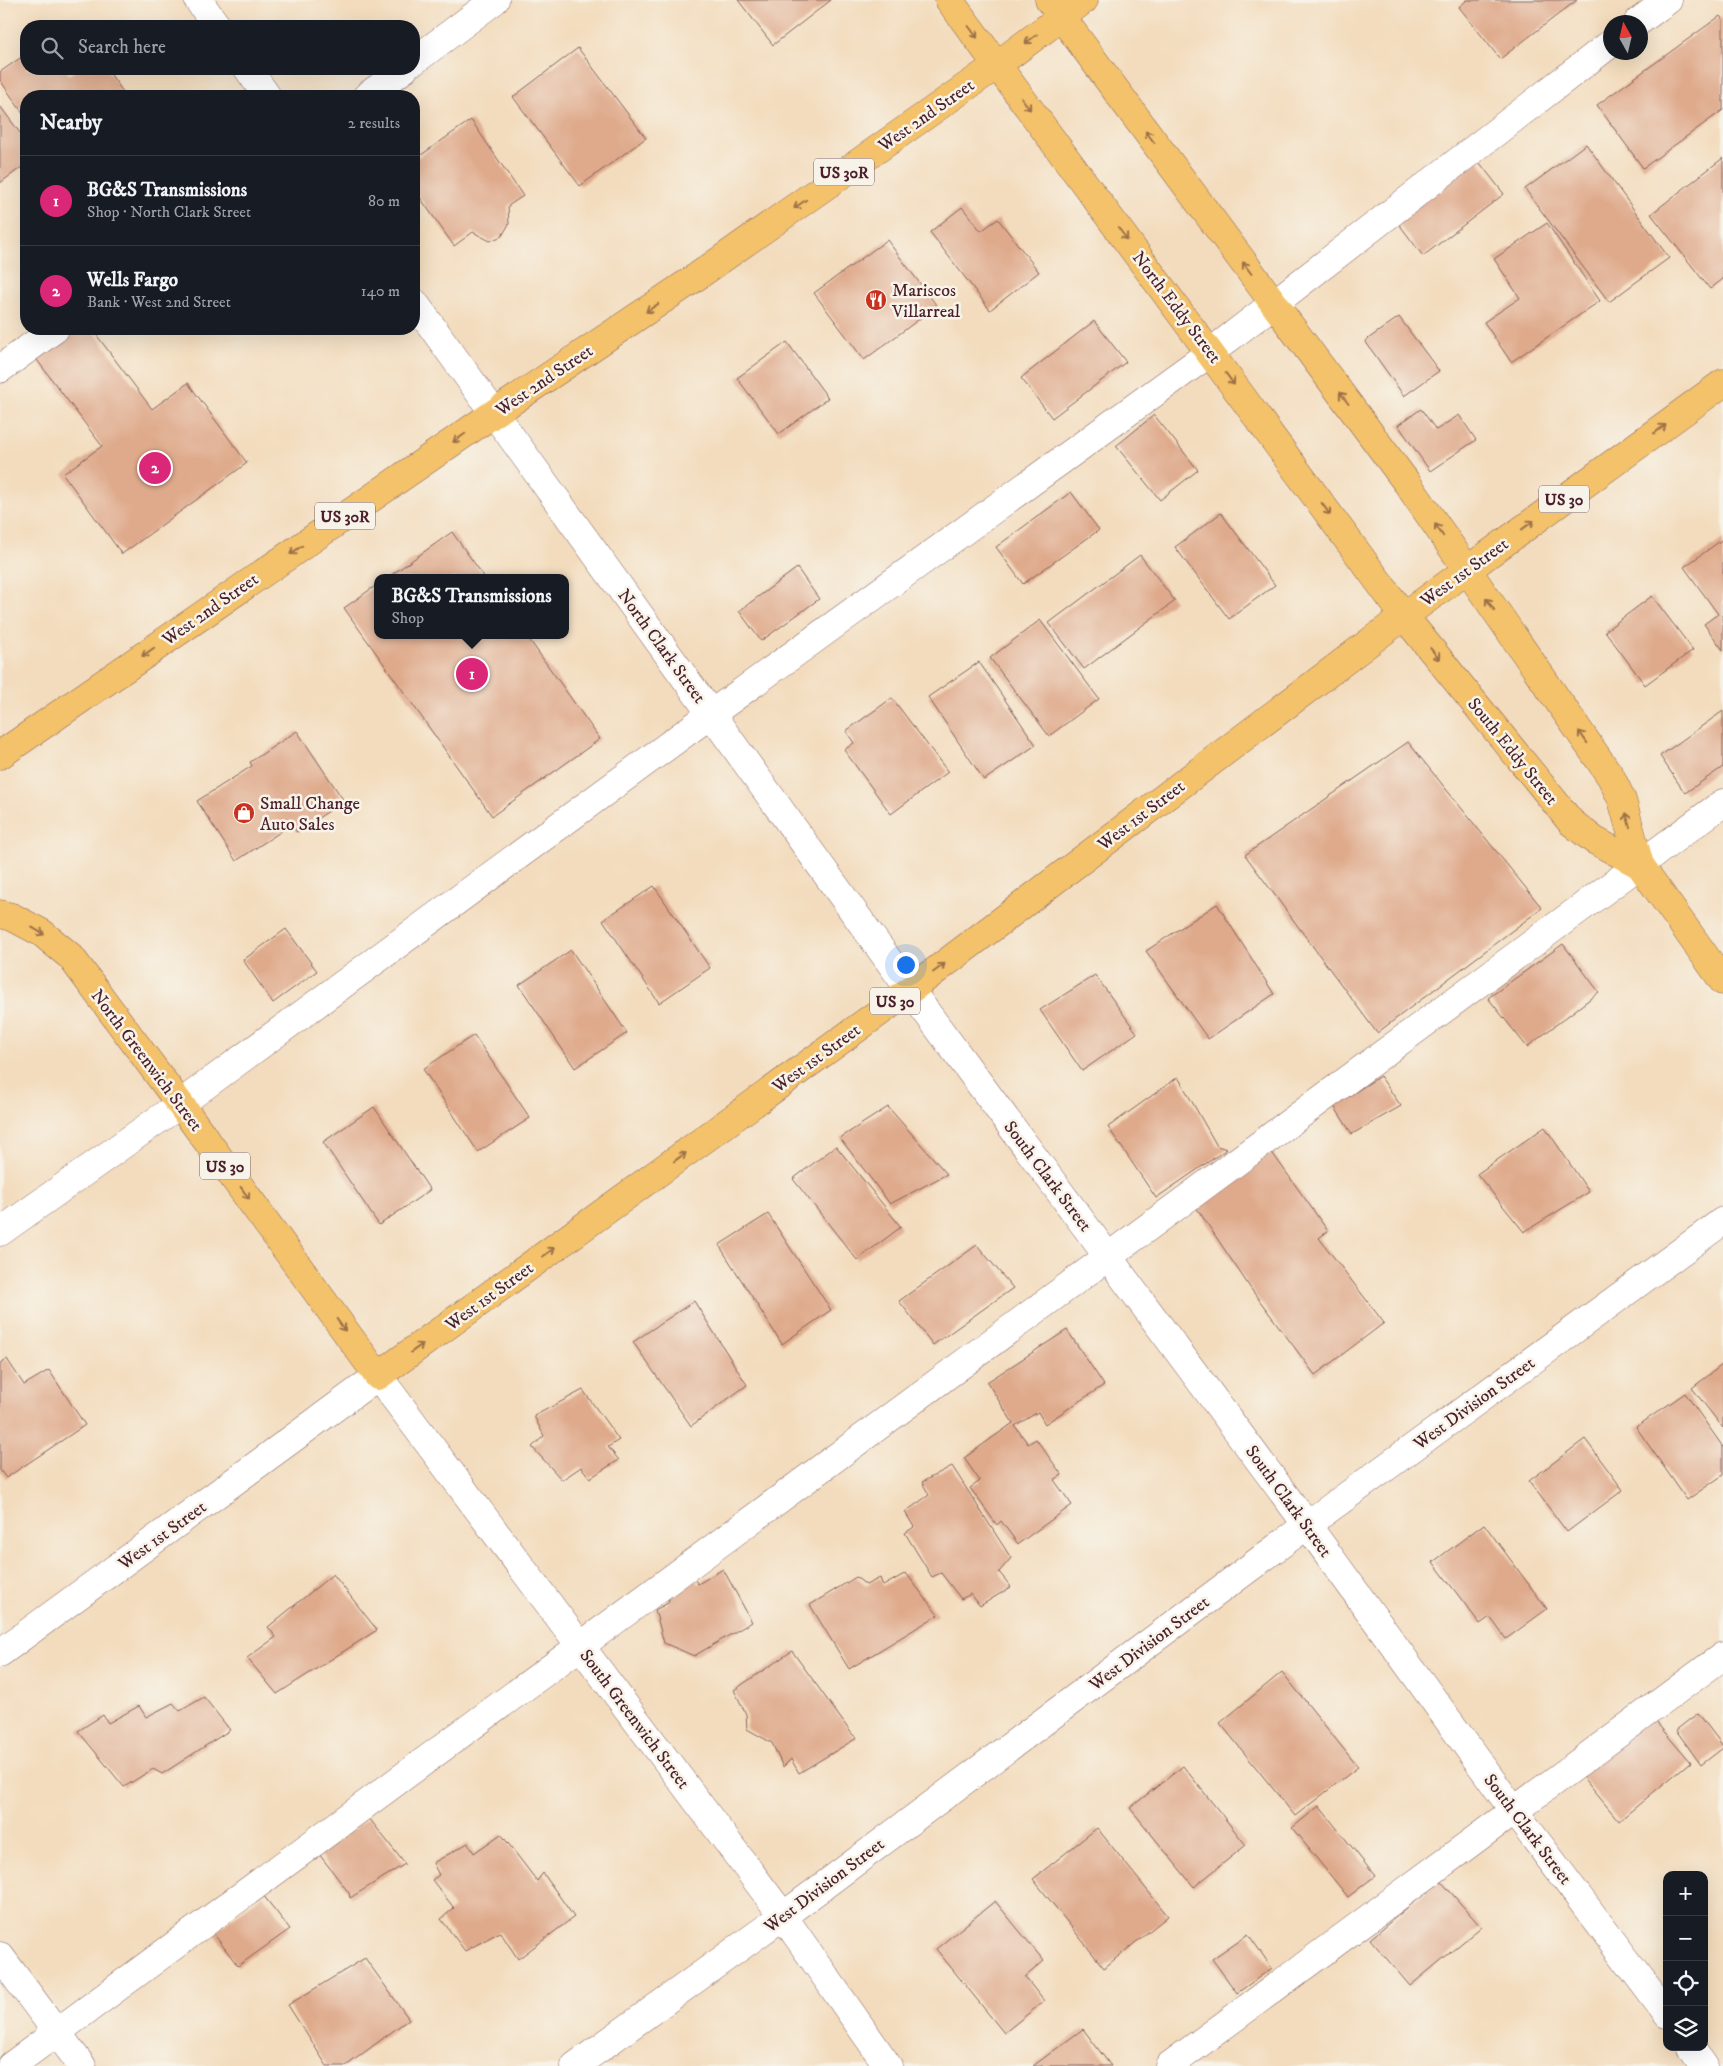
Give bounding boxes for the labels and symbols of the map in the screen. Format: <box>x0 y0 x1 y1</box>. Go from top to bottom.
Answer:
north arrow <box>1603 15 1648 60</box>
one-way arrow <box>968 25 978 39</box>
one-way arrow <box>1024 34 1038 45</box>
street label: West 2nd Street <box>873 74 979 158</box>
one-way arrow <box>1021 97 1031 111</box>
one-way arrow <box>1145 130 1155 144</box>
road number: US 30R <box>814 158 874 186</box>
one-way arrow <box>793 199 807 209</box>
one-way arrow <box>1118 227 1128 241</box>
street label: North Eddy Street <box>1127 247 1226 368</box>
one-way arrow <box>1242 261 1252 275</box>
place label: Mariscos Villarreal <box>891 280 961 323</box>
restaurant icon: Mariscos Villarreal <box>864 288 888 312</box>
one-way arrow <box>645 303 659 313</box>
street label: West 2nd Street <box>491 340 597 422</box>
one-way arrow <box>1225 371 1235 385</box>
one-way arrow <box>1339 391 1349 405</box>
one-way arrow <box>1653 424 1667 434</box>
one-way arrow <box>452 433 466 443</box>
pin: 2 <box>139 449 171 487</box>
road number: US 30 <box>1539 486 1589 512</box>
road number: US 30R <box>315 502 375 530</box>
one-way arrow <box>1321 502 1332 516</box>
one-way arrow <box>1521 520 1535 530</box>
one-way arrow <box>1433 523 1444 537</box>
street label: West 1st Street <box>1415 533 1513 613</box>
one-way arrow <box>290 545 304 555</box>
street label: West 2nd Street <box>157 568 263 652</box>
street label: North Clark Street <box>612 585 710 708</box>
one-way arrow <box>1485 597 1495 611</box>
one-way arrow <box>141 647 155 657</box>
one-way arrow <box>1430 647 1441 660</box>
pin: 1 <box>456 655 488 693</box>
street label: South Eddy Street <box>1462 694 1562 810</box>
one-way arrow <box>1578 731 1588 745</box>
street label: West 1st Street <box>1093 776 1190 856</box>
place label: Small Change Auto Sales <box>260 793 360 836</box>
shop icon: Small Change Auto Sales <box>232 801 256 825</box>
one-way arrow <box>1623 813 1633 829</box>
one-way arrow <box>30 927 44 937</box>
your location <box>893 952 919 978</box>
one-way arrow <box>932 963 946 973</box>
street label: North Greenwich Street <box>86 985 207 1136</box>
road number: US 30 <box>870 988 920 1014</box>
street label: West 1st Street <box>767 1019 865 1099</box>
street label: South Clark Street <box>998 1117 1096 1236</box>
road number: US 30 <box>200 1152 250 1180</box>
one-way arrow <box>673 1152 687 1162</box>
one-way arrow <box>240 1186 250 1200</box>
one-way arrow <box>541 1247 555 1257</box>
street label: West 1st Street <box>440 1257 538 1337</box>
one-way arrow <box>335 1318 346 1331</box>
one-way arrow <box>410 1342 423 1353</box>
street label: West Division Street <box>1409 1352 1540 1456</box>
street label: South Clark Street <box>1240 1441 1336 1562</box>
street label: West 1st Street <box>113 1496 211 1576</box>
street label: West Division Street <box>1084 1591 1214 1697</box>
street label: South Greenwich Street <box>574 1645 694 1794</box>
street label: South Clark Street <box>1478 1770 1576 1889</box>
street label: West Division Street <box>759 1833 889 1939</box>

